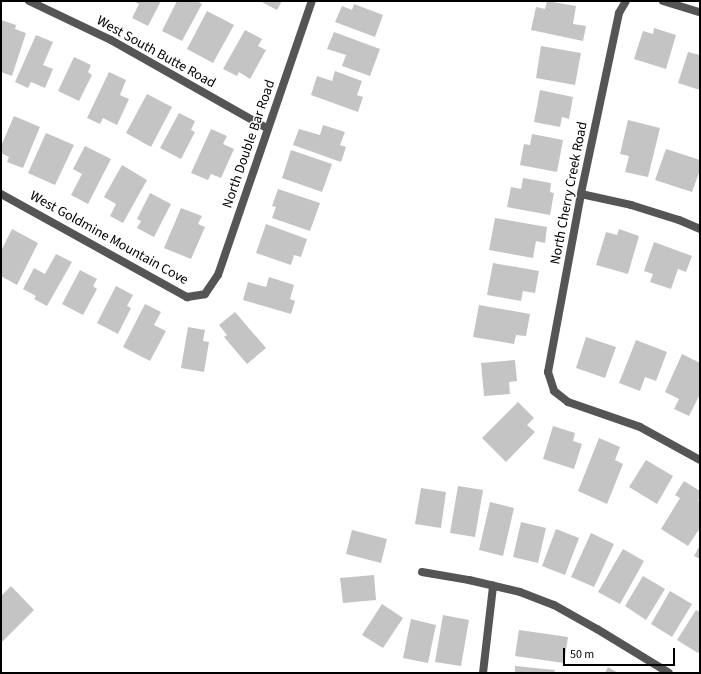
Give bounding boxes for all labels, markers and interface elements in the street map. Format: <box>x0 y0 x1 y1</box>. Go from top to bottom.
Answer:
street label: West South Butte Road <box>94 12 218 92</box>
street label: North Double Bar Road <box>219 78 279 210</box>
street label: North Cherry Creek Road <box>547 120 591 266</box>
street label: West Goldmine Mountain Cove <box>27 187 191 289</box>
scale bar <box>565 640 677 666</box>
text: 50 m <box>570 646 594 663</box>

